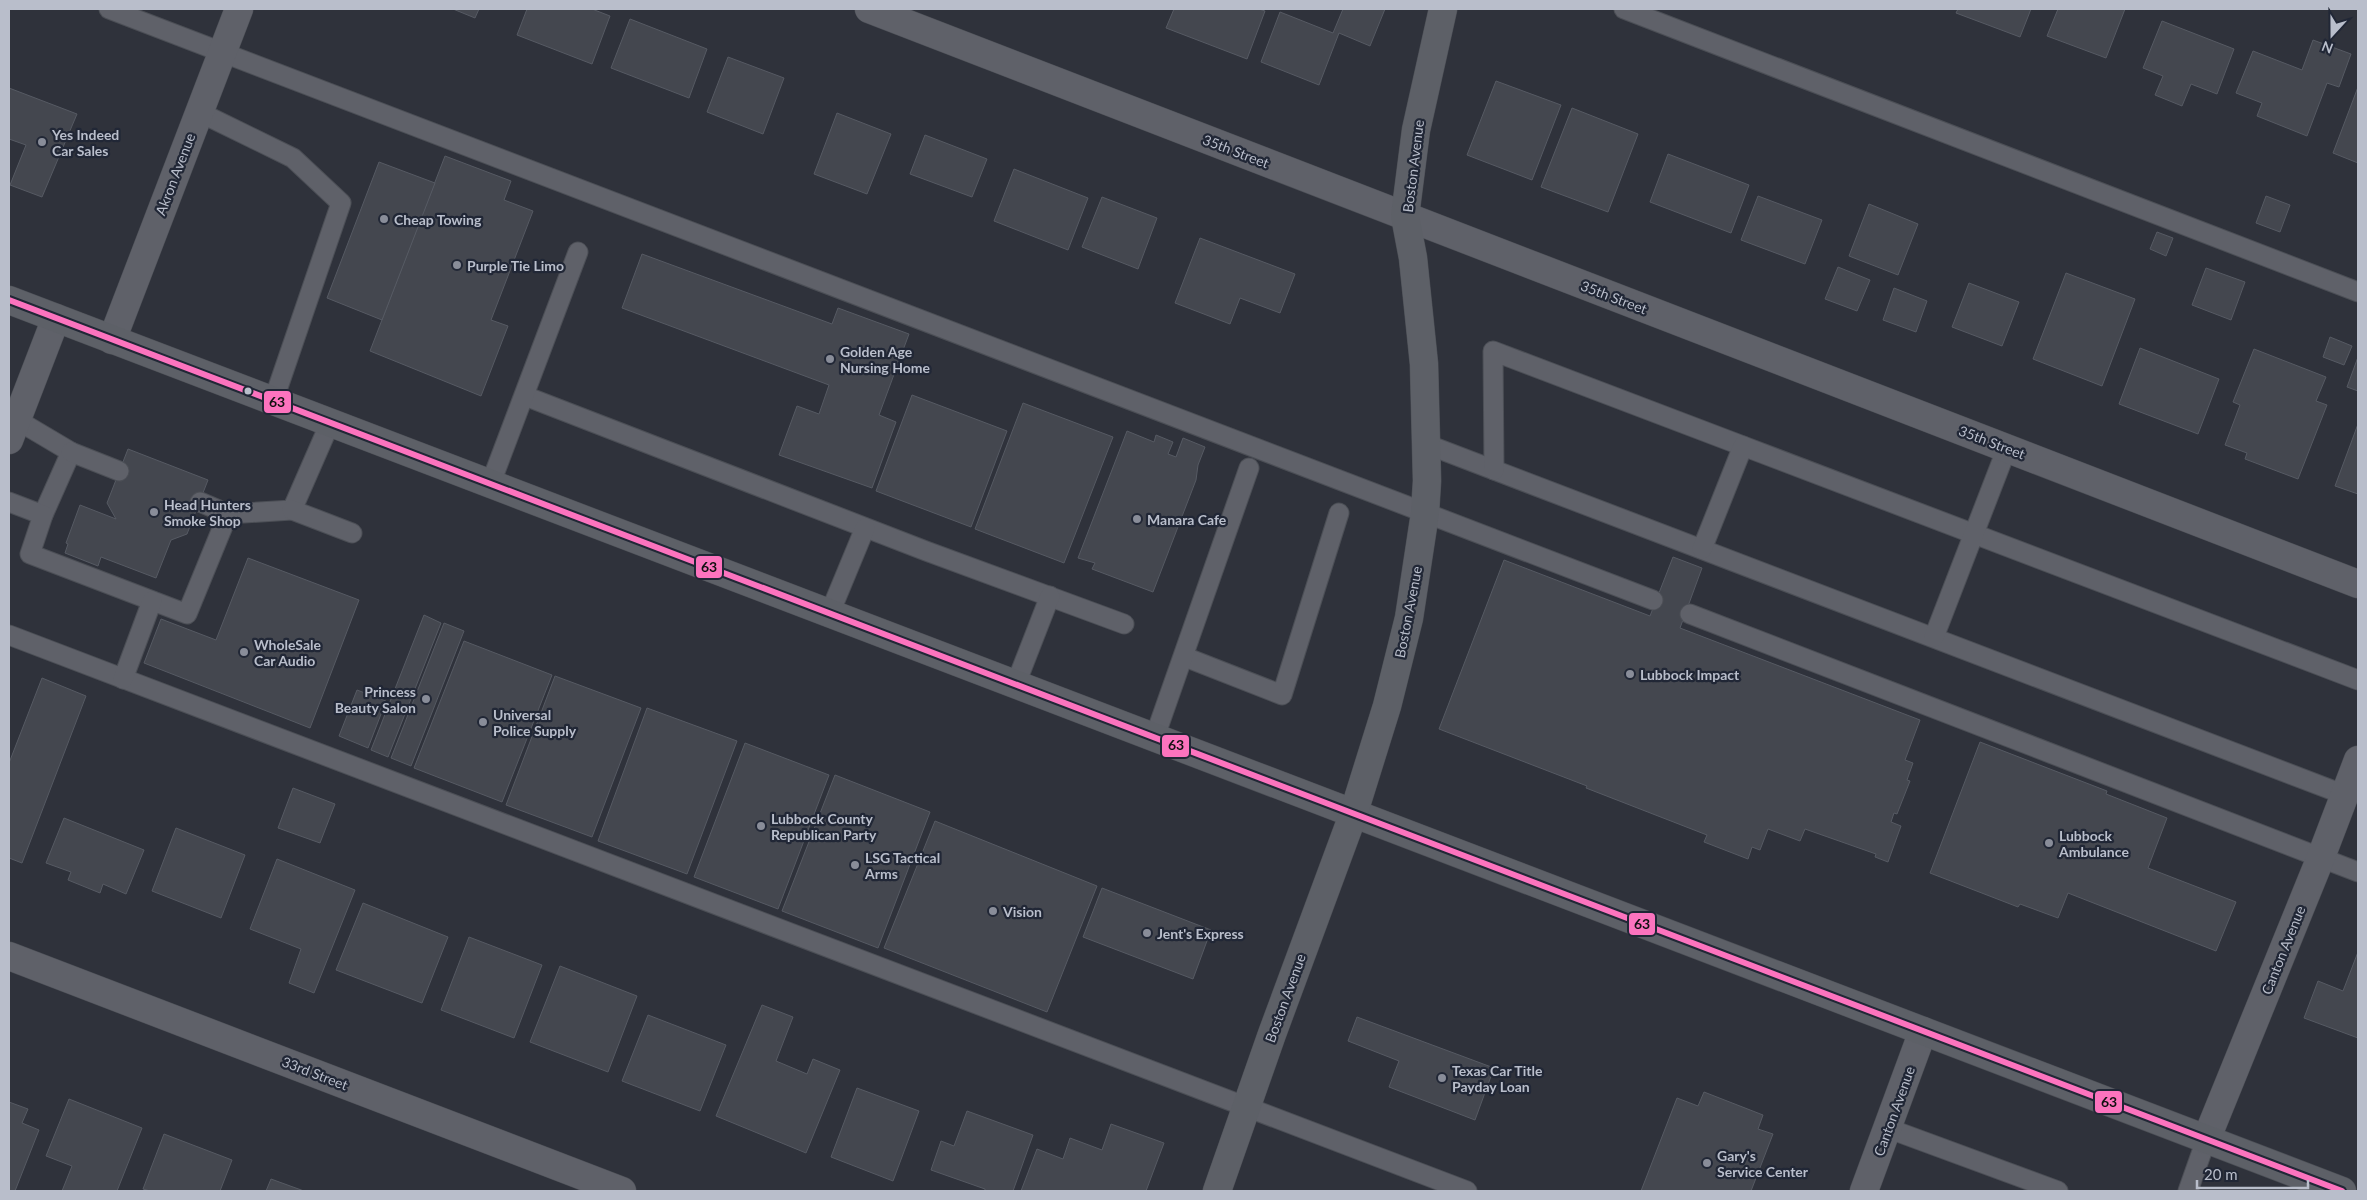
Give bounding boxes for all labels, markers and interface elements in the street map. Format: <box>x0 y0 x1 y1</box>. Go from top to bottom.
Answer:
north arrow <box>2307 10 2357 60</box>
text: N <box>2319 38 2335 57</box>
street label: Boston Avenue <box>1399 119 1427 213</box>
place label: Yes Indeed Car Sales <box>51 126 119 159</box>
street label: Akron Avenue <box>152 131 198 217</box>
street label: 35th Street <box>1200 131 1272 171</box>
marker: Yes Indeed Car Sales <box>36 136 48 148</box>
place label: Cheap Towing <box>394 211 482 228</box>
marker: Cheap Towing <box>378 213 390 225</box>
place label: Purple Tie Limo <box>467 257 564 274</box>
marker: Purple Tie Limo <box>451 259 463 271</box>
street label: 35th Street <box>1578 277 1650 317</box>
place label: Golden Age Nursing Home <box>840 343 930 376</box>
marker: Golden Age Nursing Home <box>824 353 836 365</box>
unlabelled marker <box>243 386 253 396</box>
line badge: 63 <box>263 390 292 414</box>
text: 63 <box>269 393 285 410</box>
street label: 35th Street <box>1956 422 2028 462</box>
place label: Head Hunters Smoke Shop <box>164 496 251 529</box>
marker: Head Hunters Smoke Shop <box>148 506 160 518</box>
place label: Manara Cafe <box>1147 511 1227 528</box>
marker: Manara Cafe <box>1131 513 1143 525</box>
line badge: 63 <box>695 555 723 579</box>
text: 63 <box>701 558 717 575</box>
street label: Boston Avenue <box>1391 565 1425 659</box>
place label: WholeSale Car Audio <box>254 636 322 669</box>
marker: WholeSale Car Audio <box>238 646 250 658</box>
place label: Lubbock Impact <box>1640 666 1740 683</box>
marker: Lubbock Impact <box>1624 668 1636 680</box>
place label: Princess Beauty Salon <box>335 683 416 716</box>
marker: Princess Beauty Salon <box>420 693 432 705</box>
place label: Universal Police Supply <box>493 706 577 739</box>
marker: Universal Police Supply <box>477 716 489 728</box>
line badge: 63 <box>1161 734 1190 758</box>
text: 63 <box>1168 736 1184 753</box>
place label: Lubbock County Republican Party <box>771 810 877 843</box>
marker: Lubbock County Republican Party <box>755 820 767 832</box>
place label: Lubbock Ambulance <box>2058 827 2129 860</box>
marker: Lubbock Ambulance <box>2043 837 2055 849</box>
place label: LSG Tactical Arms <box>864 849 940 882</box>
marker: LSG Tactical Arms <box>849 859 861 871</box>
place label: Vision <box>1002 903 1042 920</box>
street label: Canton Avenue <box>2257 903 2309 997</box>
marker: Vision <box>987 905 999 917</box>
line badge: 63 <box>1628 912 1656 936</box>
text: 63 <box>1634 915 1650 932</box>
place label: Jent's Express <box>1157 925 1244 942</box>
marker: Jent's Express <box>1141 927 1153 939</box>
street label: Boston Avenue <box>1261 951 1309 1045</box>
street label: 33rd Street <box>280 1053 350 1093</box>
place label: Texas Car Title Payday Loan <box>1452 1062 1543 1095</box>
street label: Canton Avenue <box>1870 1064 1918 1158</box>
marker: Texas Car Title Payday Loan <box>1436 1072 1448 1084</box>
line badge: 63 <box>2094 1090 2123 1114</box>
text: 63 <box>2101 1093 2117 1110</box>
place label: Gary's Service Center <box>1717 1147 1809 1180</box>
marker: Gary's Service Center <box>1701 1157 1713 1169</box>
scale bar <box>2197 1158 2308 1190</box>
text: 20 m <box>2204 1165 2238 1183</box>

